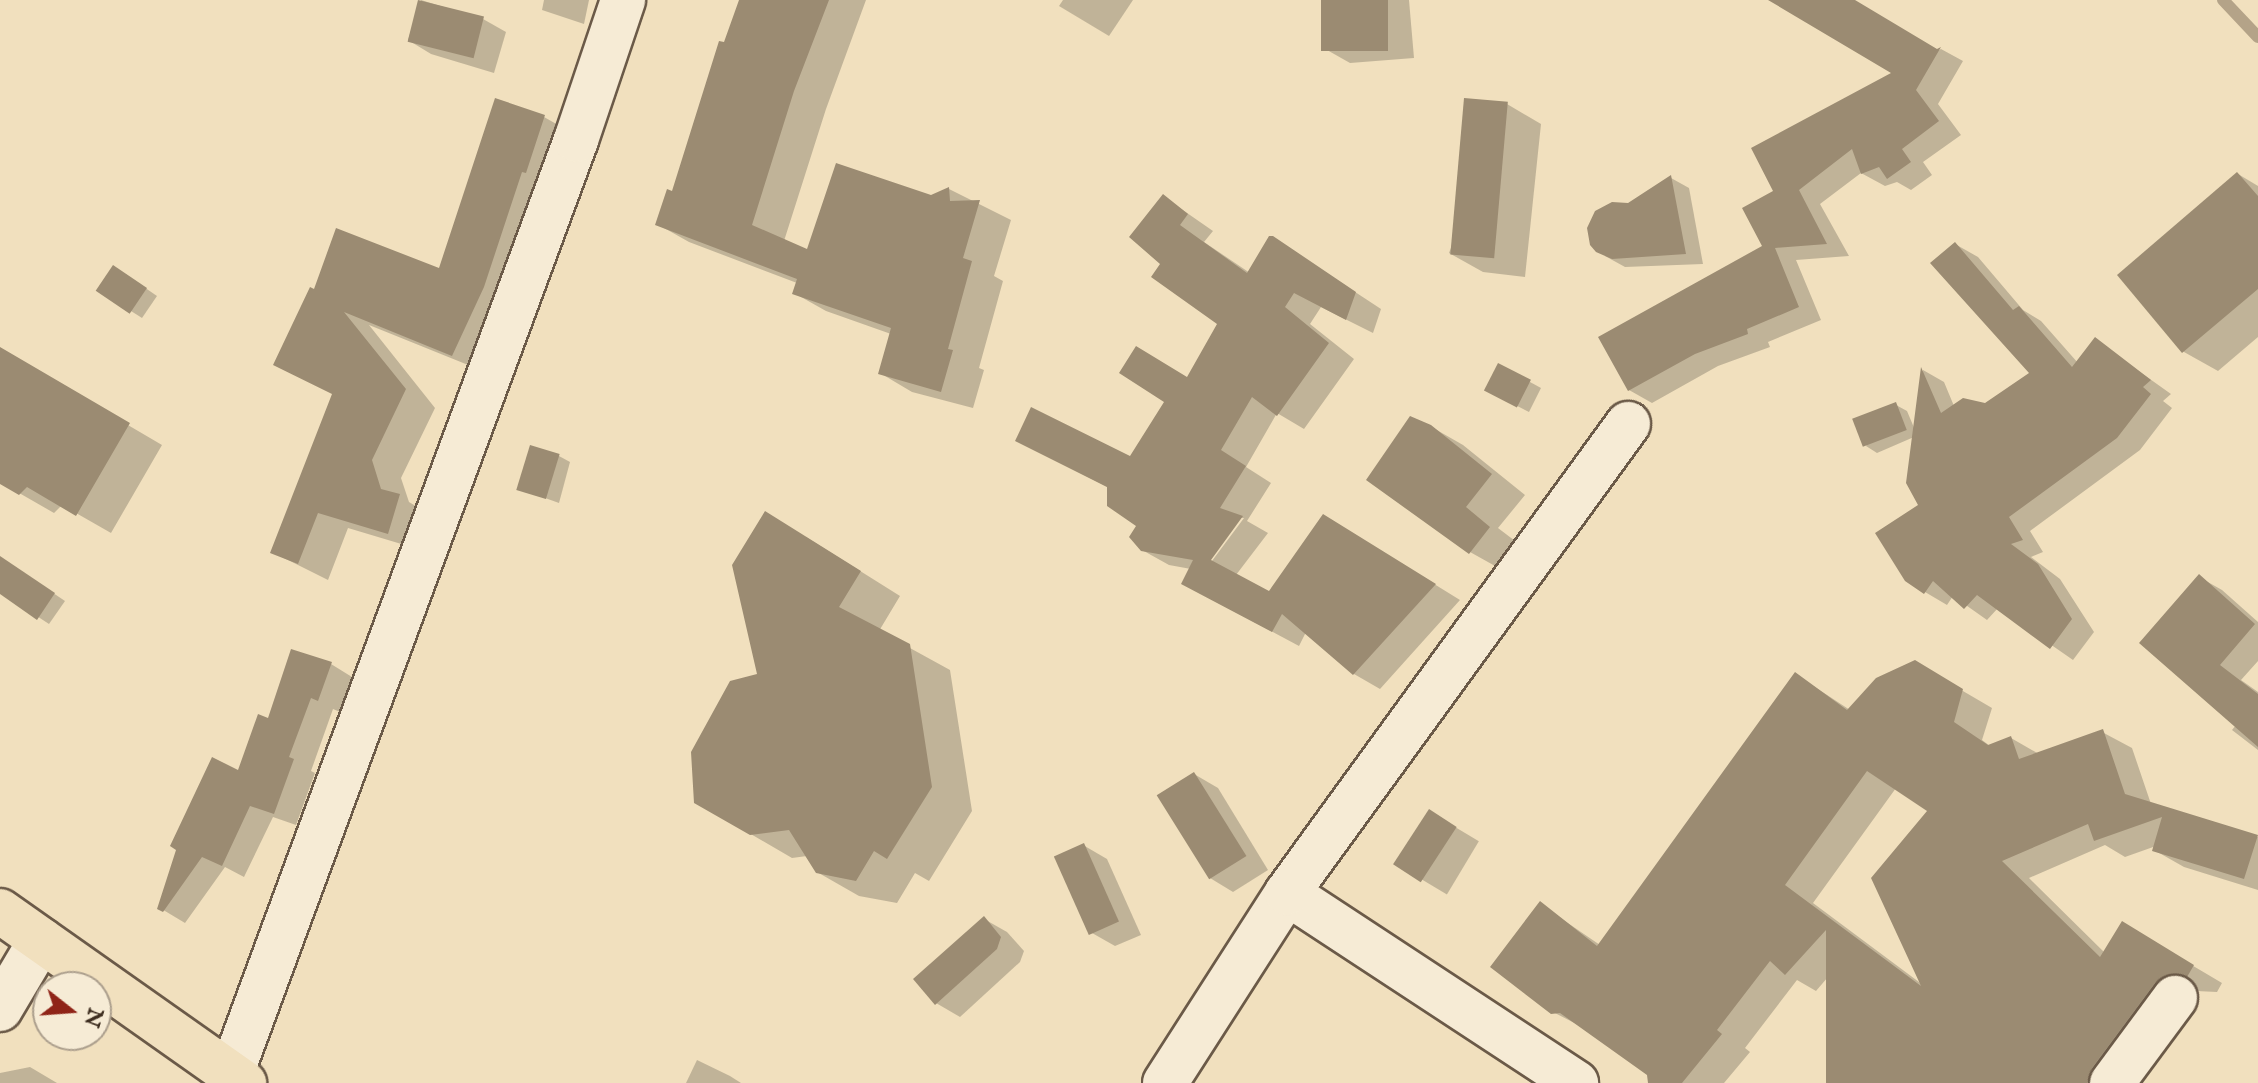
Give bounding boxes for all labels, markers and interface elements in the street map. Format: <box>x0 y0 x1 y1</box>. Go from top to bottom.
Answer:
north arrow <box>32 971 112 1051</box>
text: N <box>77 1004 109 1031</box>

